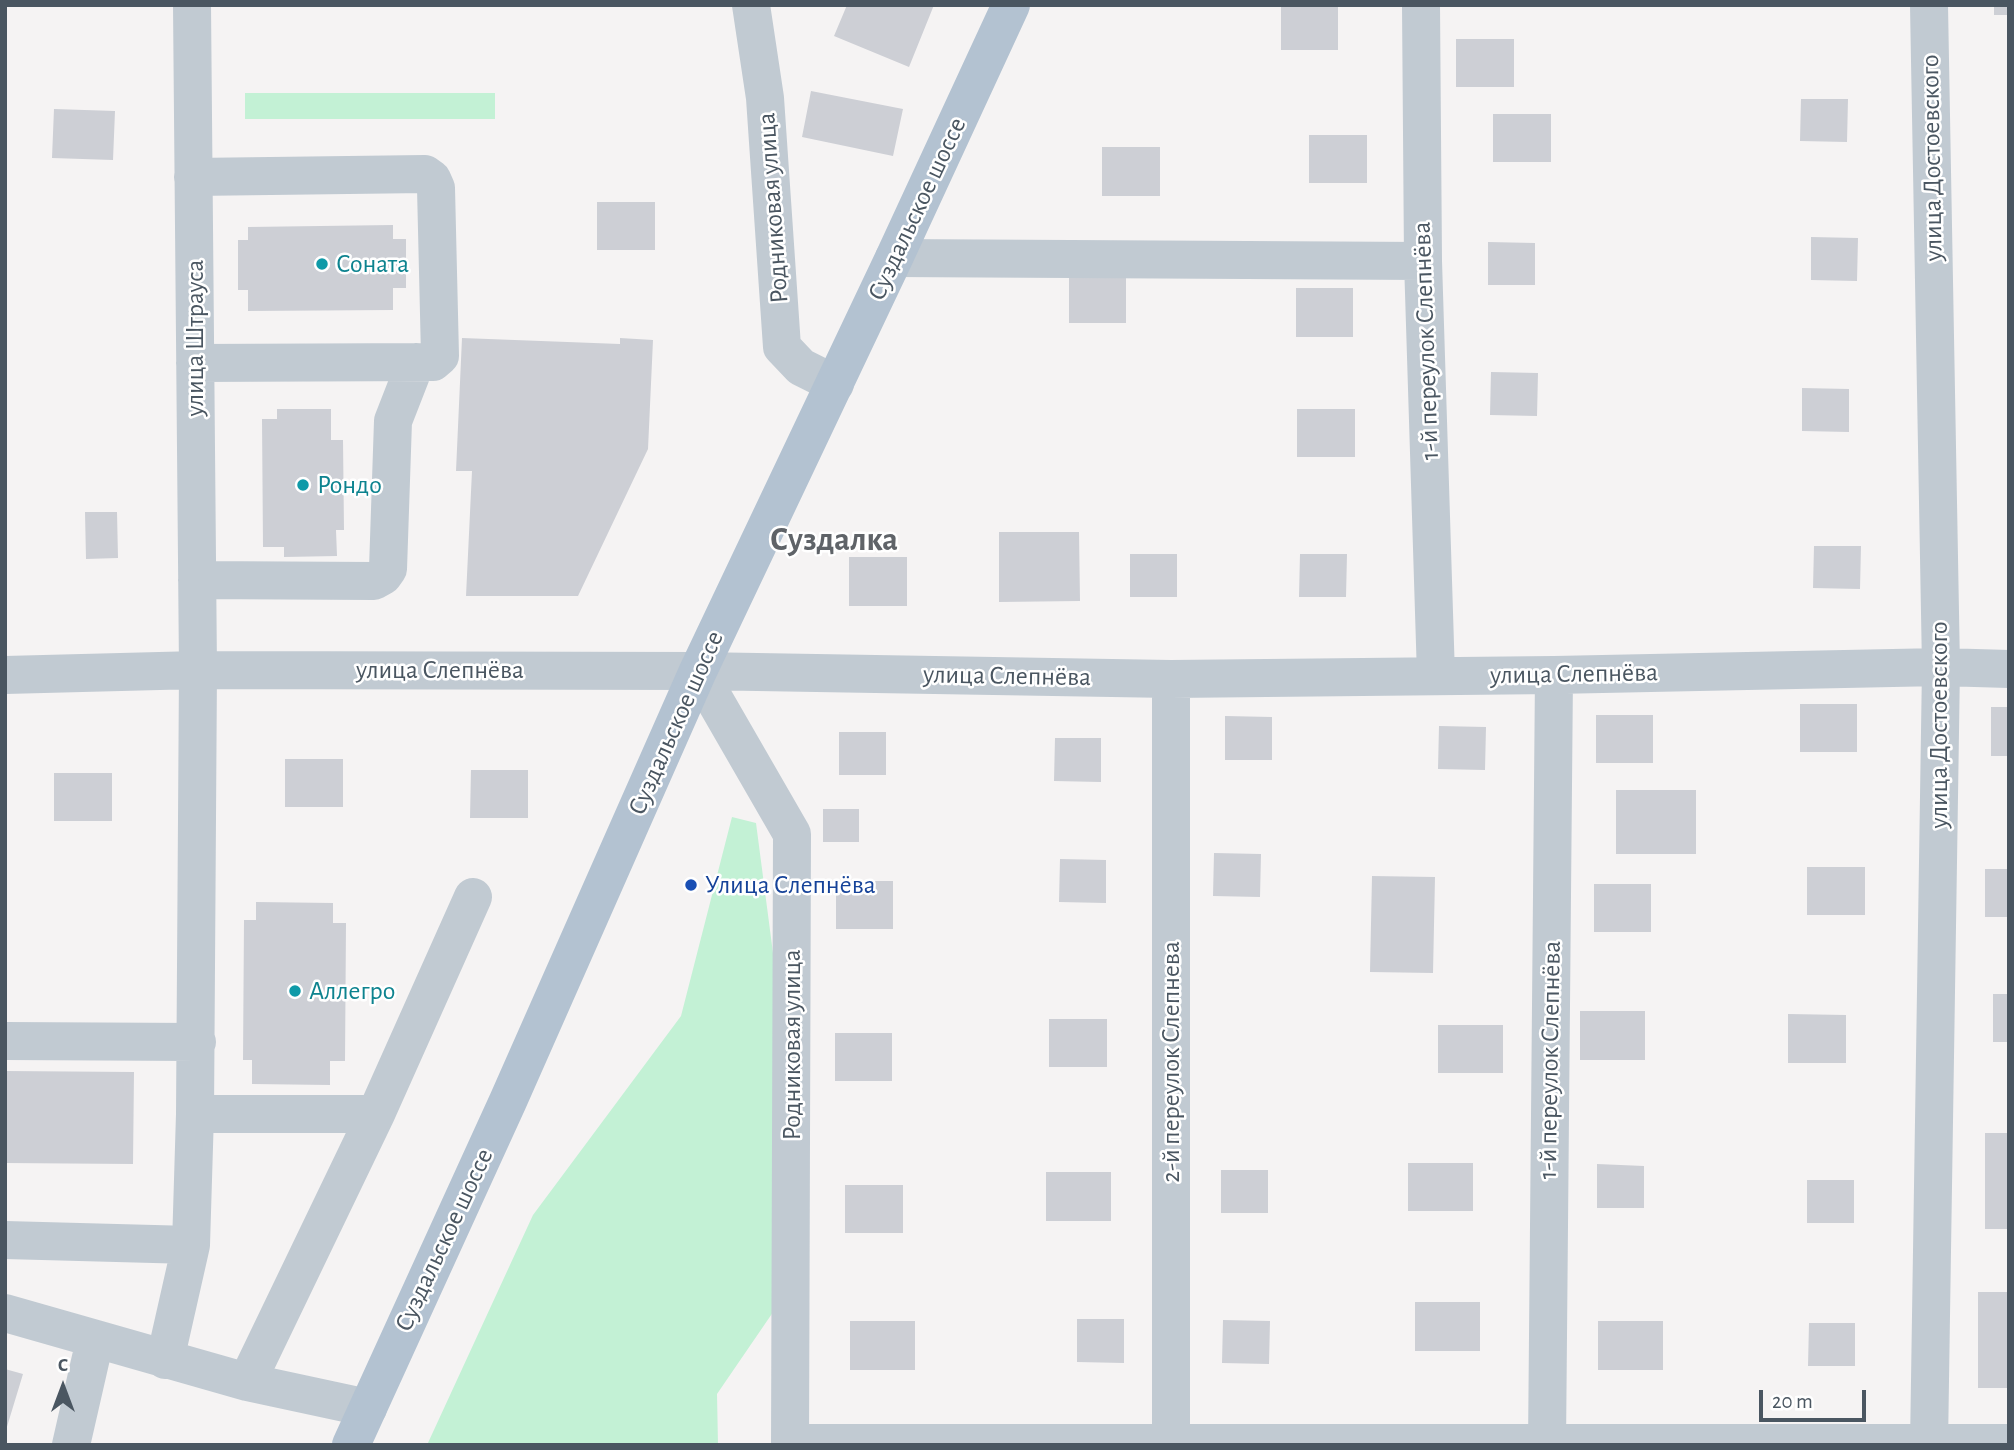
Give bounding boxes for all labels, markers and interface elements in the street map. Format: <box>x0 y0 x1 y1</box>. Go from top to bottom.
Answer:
street label: улица Достоевского <box>1915 54 1949 262</box>
street label: Родниковая улица <box>751 112 795 304</box>
street label: Суздальское шоссе <box>861 113 973 305</box>
street label: 1-й переулок Слепнёва <box>1406 221 1446 461</box>
place label: Соната <box>336 248 409 280</box>
marker: Соната <box>314 256 330 272</box>
street label: улица Штрауса <box>179 260 211 416</box>
place label: Рондо <box>317 469 382 501</box>
marker: Рондо <box>295 477 311 493</box>
district label: Суздалка <box>770 520 898 560</box>
street label: улица Достоевского <box>1923 622 1955 828</box>
street label: Суздальское шоссе <box>621 626 731 820</box>
street label: улица Слепнёва <box>356 654 524 686</box>
street label: улица Слепнёва <box>1490 657 1658 691</box>
street label: улица Слепнёва <box>923 659 1091 693</box>
place label: Улица Слепнёва <box>705 869 876 901</box>
marker: Улица Слепнёва <box>683 877 699 893</box>
street label: 1-й переулок Слепнёва <box>1532 940 1568 1180</box>
street label: 2-й переулок Слепнева <box>1155 941 1187 1183</box>
street label: Родниковая улица <box>776 949 808 1141</box>
place label: Аллегро <box>309 975 395 1007</box>
marker: Аллегро <box>287 983 303 999</box>
street label: Суздальское шоссе <box>388 1144 500 1336</box>
north arrow <box>28 1352 98 1422</box>
text: С <box>58 1356 68 1375</box>
scale bar <box>1762 1376 1869 1420</box>
text: 20 m <box>1772 1391 1813 1412</box>

